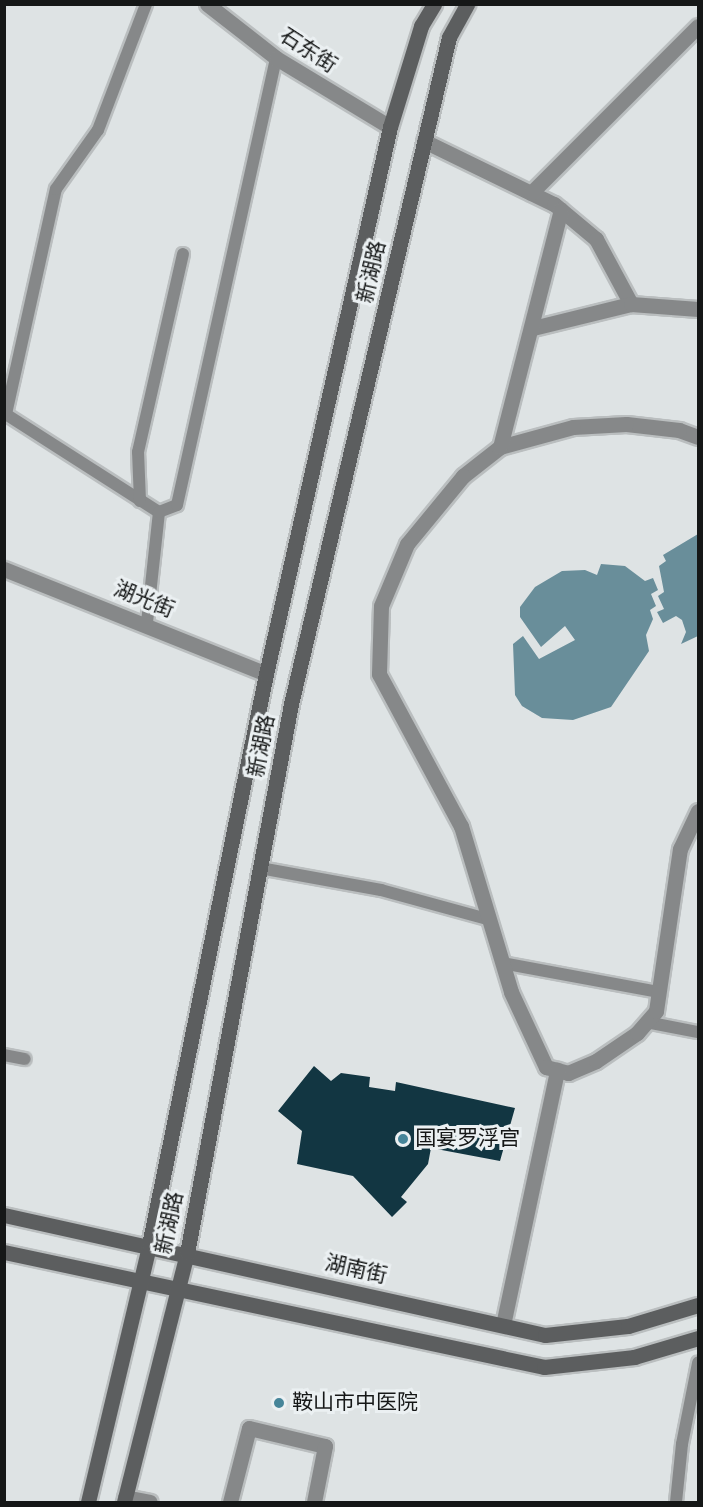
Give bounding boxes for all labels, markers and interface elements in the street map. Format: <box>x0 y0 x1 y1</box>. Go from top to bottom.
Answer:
street label: 石东街 <box>275 23 341 79</box>
street label: 新湖路 <box>353 238 391 306</box>
street label: 湖光街 <box>110 577 178 623</box>
street label: 新湖路 <box>244 713 280 779</box>
place label: 国宴罗浮宫 <box>415 1126 520 1152</box>
marker: 国宴罗浮宫 <box>396 1132 410 1146</box>
street label: 新湖路 <box>151 1190 189 1256</box>
street label: 湖南街 <box>322 1251 390 1289</box>
place label: 鞍山市中医院 <box>292 1390 418 1416</box>
marker: 鞍山市中医院 <box>270 1394 288 1412</box>

